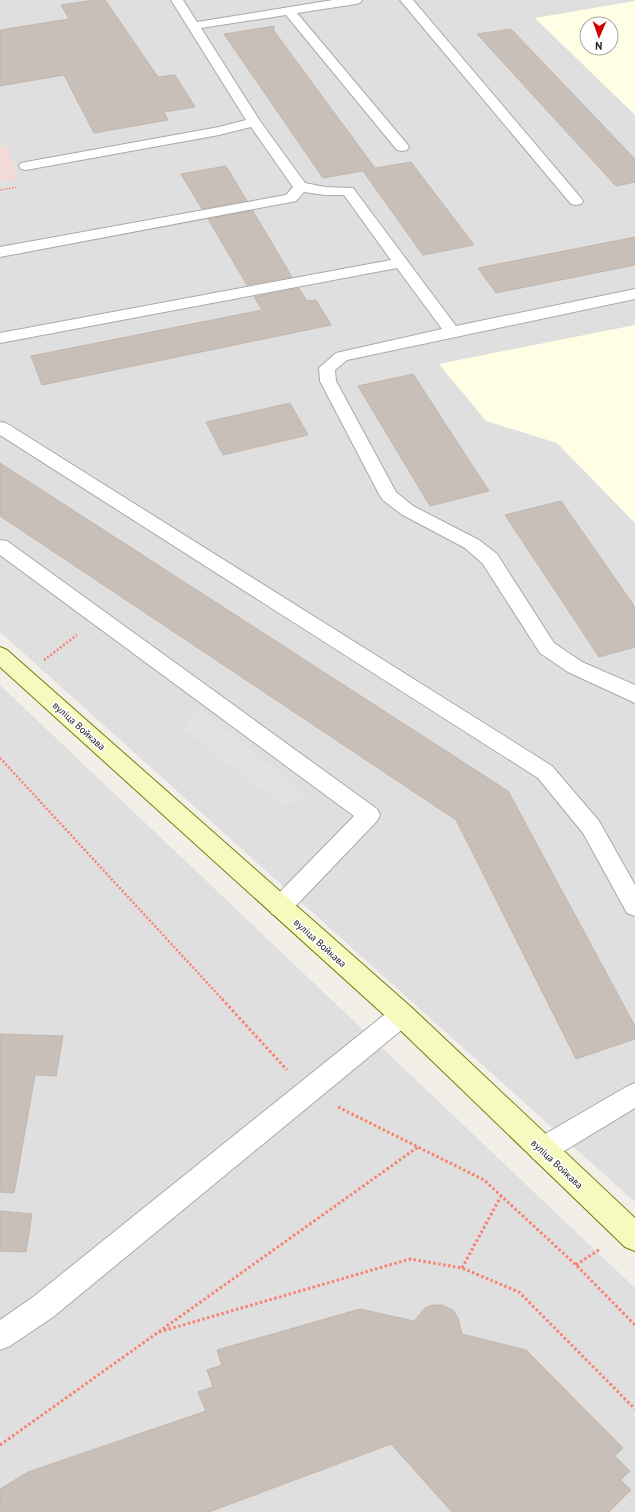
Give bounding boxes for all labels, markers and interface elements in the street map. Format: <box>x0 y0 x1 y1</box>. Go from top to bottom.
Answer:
north arrow <box>579 16 619 56</box>
text: N <box>595 39 603 53</box>
street label: вуліца Войкава <box>50 699 108 753</box>
street label: вуліца Войкава <box>291 916 349 970</box>
street label: вуліца Войкава <box>528 1137 586 1192</box>

